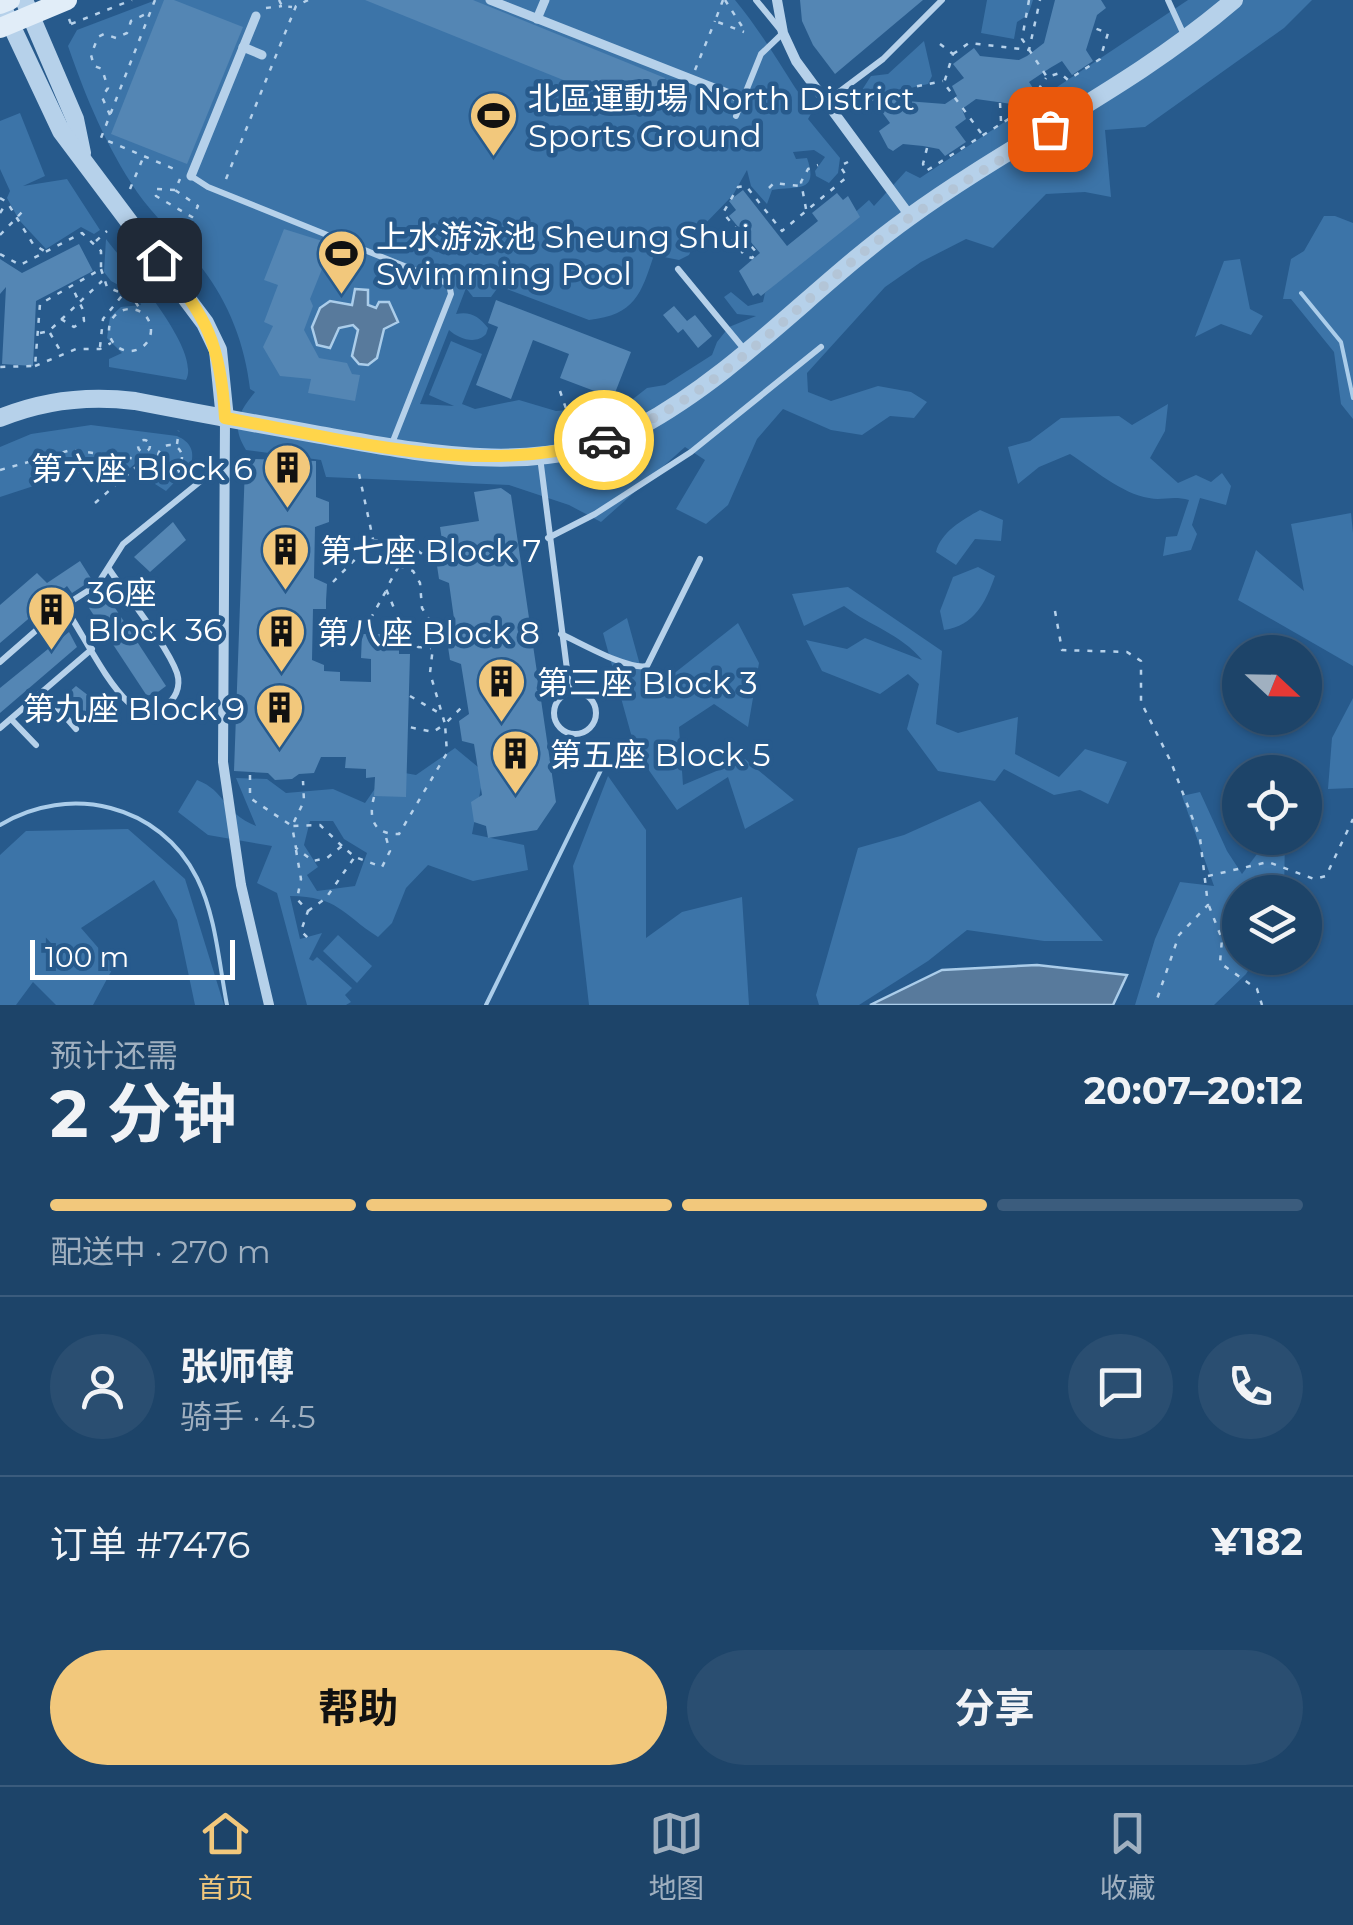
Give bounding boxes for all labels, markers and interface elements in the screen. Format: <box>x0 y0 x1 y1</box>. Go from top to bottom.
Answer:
place label: 北區運動場 North District Sports Ground <box>528 79 915 155</box>
pin <box>1008 87 1093 172</box>
sports icon: 北區運動場 North District Sports Ground <box>467 90 519 158</box>
icon: bag <box>1023 102 1078 157</box>
place label: 上水游泳池 Sheung Shui Swimming Pool <box>376 217 750 293</box>
pin <box>117 218 202 303</box>
sports icon: 上水游泳池 Sheung Shui Swimming Pool <box>315 228 367 296</box>
icon: home <box>132 233 187 288</box>
courier <box>554 390 654 490</box>
icon: car <box>577 413 632 468</box>
building icon: 第六座 Block 6 <box>262 442 314 510</box>
place label: 第六座 Block 6 <box>31 449 253 488</box>
building icon: 第七座 Block 7 <box>259 524 311 592</box>
place label: 第七座 Block 7 <box>320 531 541 570</box>
place label: 36座 Block 36 <box>87 573 223 649</box>
building icon: 36座 Block 36 <box>26 584 78 652</box>
building icon: 第八座 Block 8 <box>256 606 308 674</box>
place label: 第八座 Block 8 <box>317 613 540 652</box>
north arrow <box>1222 635 1322 735</box>
map controls <box>1222 635 1322 975</box>
building icon: 第三座 Block 3 <box>476 656 528 724</box>
place label: 第三座 Block 3 <box>537 663 758 702</box>
building icon: 第九座 Block 9 <box>254 682 306 750</box>
place label: 第九座 Block 9 <box>23 689 245 728</box>
building icon: 第五座 Block 5 <box>489 728 541 796</box>
place label: 第五座 Block 5 <box>550 735 771 774</box>
button: locate <box>1222 755 1322 855</box>
button: layers <box>1222 875 1322 975</box>
scale bar <box>30 935 235 980</box>
text: 100 m <box>45 940 129 974</box>
text: 预计还需 <box>50 1036 178 1075</box>
text: 20:07–20:12 <box>1084 1067 1303 1114</box>
text: 2 分钟 <box>50 1074 237 1153</box>
text: 配送中 · 270 m <box>50 1232 271 1271</box>
button: person <box>50 1334 155 1439</box>
button: chat <box>1068 1334 1173 1439</box>
button: phone <box>1198 1334 1303 1439</box>
text: 张师傅 <box>180 1343 294 1390</box>
text: 骑手 · 4.5 <box>180 1397 316 1436</box>
text: ¥182 <box>1211 1518 1303 1565</box>
text: 订单 #7476 <box>50 1521 250 1568</box>
button: 帮助 <box>50 1650 667 1765</box>
button: 分享 <box>687 1650 1303 1765</box>
tab: 首页 <box>197 1806 254 1906</box>
tab: 地图 <box>648 1806 705 1906</box>
tab: 收藏 <box>1099 1806 1156 1906</box>

